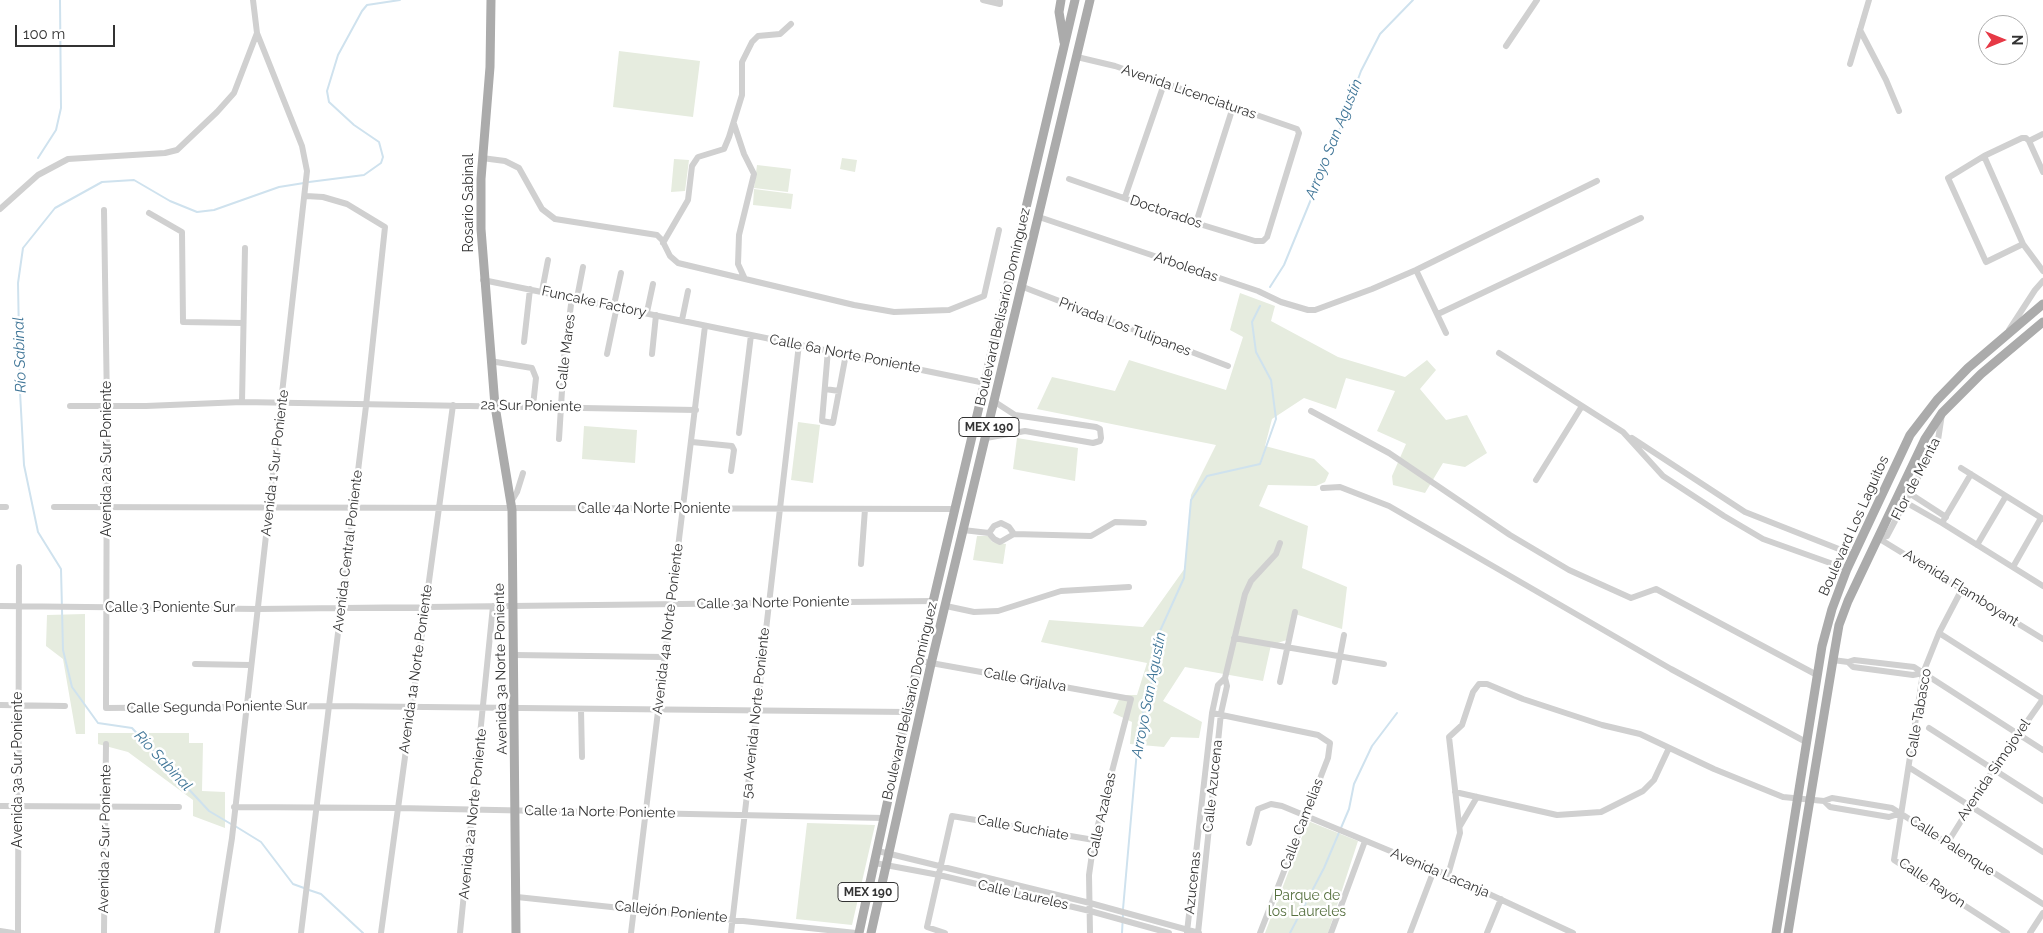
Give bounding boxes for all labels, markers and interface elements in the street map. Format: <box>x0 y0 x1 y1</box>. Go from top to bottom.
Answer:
scale bar <box>18 15 118 47</box>
north arrow <box>1978 15 2028 65</box>
text: 100 m <box>23 25 65 43</box>
text: N <box>2009 35 2025 45</box>
street label: Avenida Licenciaturas <box>1119 61 1259 123</box>
water label: Arroyo San Agustín <box>1302 76 1366 202</box>
street label: Rosario Sabinal <box>461 154 477 252</box>
street label: Doctorados <box>1128 192 1204 232</box>
street label: Boulevard Belisario Domínguez <box>972 206 1034 408</box>
street label: Arboledas <box>1152 248 1220 286</box>
street label: Funcake Factory <box>540 283 648 321</box>
street label: Privada Los Tulipanes <box>1057 294 1193 360</box>
street label: Calle Mares <box>553 313 579 391</box>
water label: Río Sabinal <box>10 317 30 393</box>
street label: Calle 6a Norte Poniente <box>768 331 922 377</box>
street label: Avenida 2a Sur Poniente <box>99 381 115 537</box>
street label: Avenida 1 Sur Poniente <box>258 389 292 537</box>
street label: 2a Sur Poniente <box>480 397 582 415</box>
road number: MEX 190 <box>959 418 1019 437</box>
street label: Flor de Menta <box>1888 435 1944 523</box>
street label: Boulevard Los Laguitos <box>1815 453 1893 599</box>
street label: Avenida Central Poniente <box>330 469 366 633</box>
street label: Calle 4a Norte Poniente <box>578 501 730 517</box>
street label: Avenida 4a Norte Poniente <box>649 543 687 715</box>
street label: Avenida Flamboyant <box>1900 546 2022 630</box>
street label: Avenida 3a Norte Poniente <box>491 583 511 755</box>
street label: Avenida 1a Norte Poniente <box>396 584 436 754</box>
street label: Calle 3a Norte Poniente <box>696 593 850 613</box>
street label: Calle 3 Poniente Sur <box>105 600 235 616</box>
street label: Boulevard Belisario Domínguez <box>879 600 941 802</box>
street label: 5a Avenida Norte Poniente <box>739 627 773 799</box>
water label: Arroyo San Agustín <box>1128 631 1170 759</box>
street label: Calle Grijalva <box>982 664 1068 696</box>
street label: Calle Tabasco <box>1903 667 1935 759</box>
street label: Avenida 3a Sur Poniente <box>10 692 26 848</box>
street label: Calle Segunda Poniente Sur <box>126 697 308 717</box>
street label: Avenida Simojovel <box>1954 716 2034 824</box>
water label: Río Sabinal <box>131 727 195 795</box>
street label: Avenida 2a Norte Poniente <box>456 728 490 900</box>
street label: Calle Azucena <box>1200 739 1226 833</box>
street label: Avenida 2 Sur Poniente <box>95 764 115 914</box>
street label: Calle Azaleas <box>1084 771 1120 859</box>
street label: Calle Camelias <box>1277 776 1327 872</box>
street label: Calle 1a Norte Poniente <box>524 802 676 822</box>
street label: Calle Suchiate <box>976 812 1070 844</box>
street label: Calle Palenque <box>1906 812 1998 880</box>
street label: Avenida Lacanja <box>1388 845 1492 901</box>
street label: Azucenas <box>1181 851 1205 915</box>
street label: Calle Rayón <box>1895 855 1969 911</box>
street label: Calle Laureles <box>976 876 1070 914</box>
road number: MEX 190 <box>838 882 898 902</box>
park label: Parque de los Laureles <box>1268 888 1346 920</box>
street label: Callejón Poniente <box>614 898 728 926</box>

